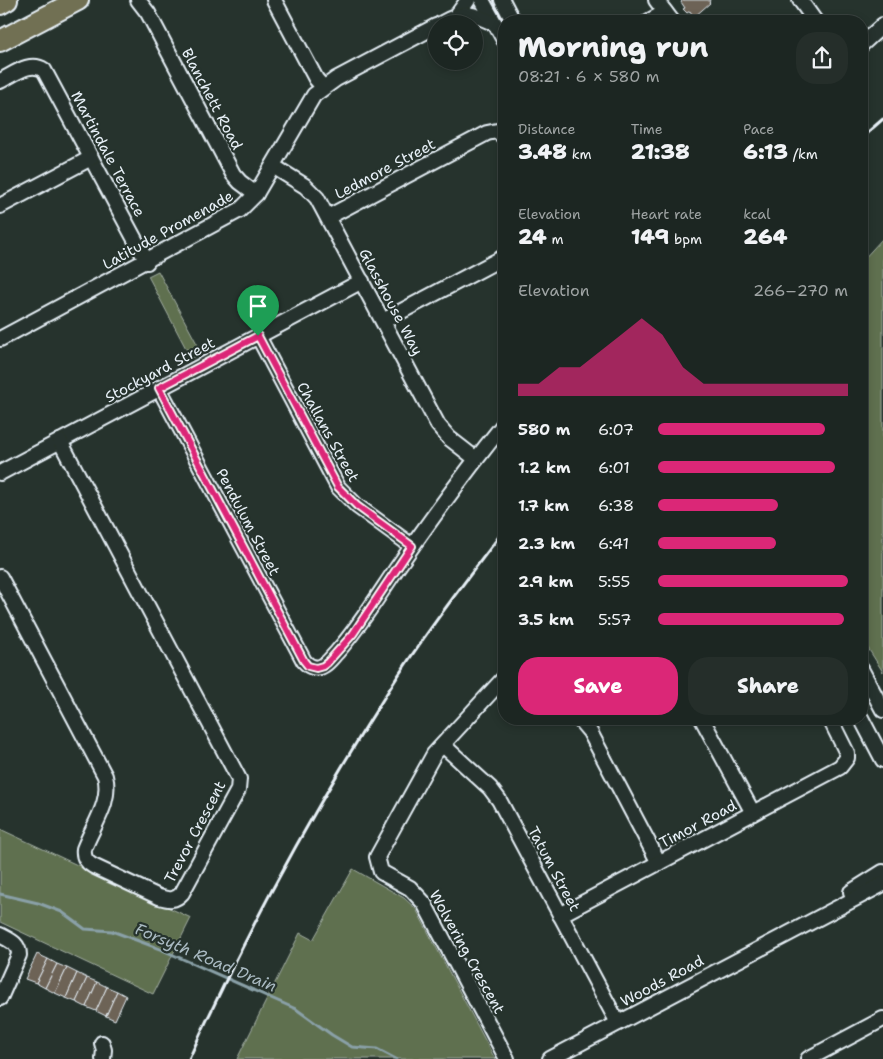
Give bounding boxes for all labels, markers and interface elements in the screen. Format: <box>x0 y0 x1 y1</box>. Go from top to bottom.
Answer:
map controls <box>428 15 483 70</box>
button: locate <box>428 15 483 70</box>
text: Morning run <box>518 28 708 66</box>
button: share <box>796 32 848 84</box>
street label: Blanchett Road <box>177 45 247 154</box>
text: 08:21 · 6 × 580 m <box>518 66 660 87</box>
street label: Martindale Terrace <box>66 88 150 220</box>
text: Distance <box>518 120 575 138</box>
text: Time <box>631 120 663 138</box>
text: Pace <box>743 120 774 138</box>
street label: Ledmore Street <box>331 134 439 204</box>
text: 3.48 <box>518 138 567 166</box>
text: 21:38 <box>631 138 690 166</box>
text: 6:13 <box>743 138 788 166</box>
text: km <box>567 145 591 163</box>
text: /km <box>788 145 818 163</box>
street label: Latitude Promenade <box>99 186 237 274</box>
text: Elevation <box>518 205 581 223</box>
text: Heart rate <box>631 205 702 223</box>
text: kcal <box>743 205 771 223</box>
text: 24 <box>518 223 547 251</box>
text: 149 <box>631 223 669 251</box>
text: 264 <box>743 223 787 251</box>
text: m <box>547 230 564 248</box>
text: bpm <box>669 230 702 248</box>
street label: Glasshouse Way <box>354 245 428 359</box>
text: Elevation <box>518 280 590 301</box>
text: 266–270 m <box>753 280 848 301</box>
pin <box>237 285 279 336</box>
icon: arrive <box>244 292 272 320</box>
street label: Stockyard Street <box>102 333 218 407</box>
street label: Challans Street <box>292 378 364 486</box>
text: 580 m <box>518 419 570 440</box>
text: 6:07 <box>598 419 634 440</box>
text: 1.2 km <box>518 457 571 478</box>
text: 6:01 <box>598 457 630 478</box>
street label: Pendulum Street <box>211 465 285 579</box>
text: 1.7 km <box>518 495 569 516</box>
text: 6:38 <box>598 495 634 516</box>
text: 2.3 km <box>518 533 575 554</box>
text: 6:41 <box>598 533 629 554</box>
text: 2.9 km <box>518 571 573 592</box>
text: 5:55 <box>598 571 630 592</box>
text: 3.5 km <box>518 609 574 630</box>
text: 5:57 <box>598 609 631 630</box>
button: Save <box>518 657 678 715</box>
button: Share <box>688 657 848 715</box>
street label: Trevor Crescent <box>160 777 230 887</box>
street label: Timor Road <box>656 795 741 853</box>
street label: Tatum Street <box>523 823 585 915</box>
street label: Wolvering Crescent <box>425 886 509 1018</box>
water label: Forsyth Road Drain <box>132 918 280 997</box>
street label: Woods Road <box>617 950 708 1011</box>

